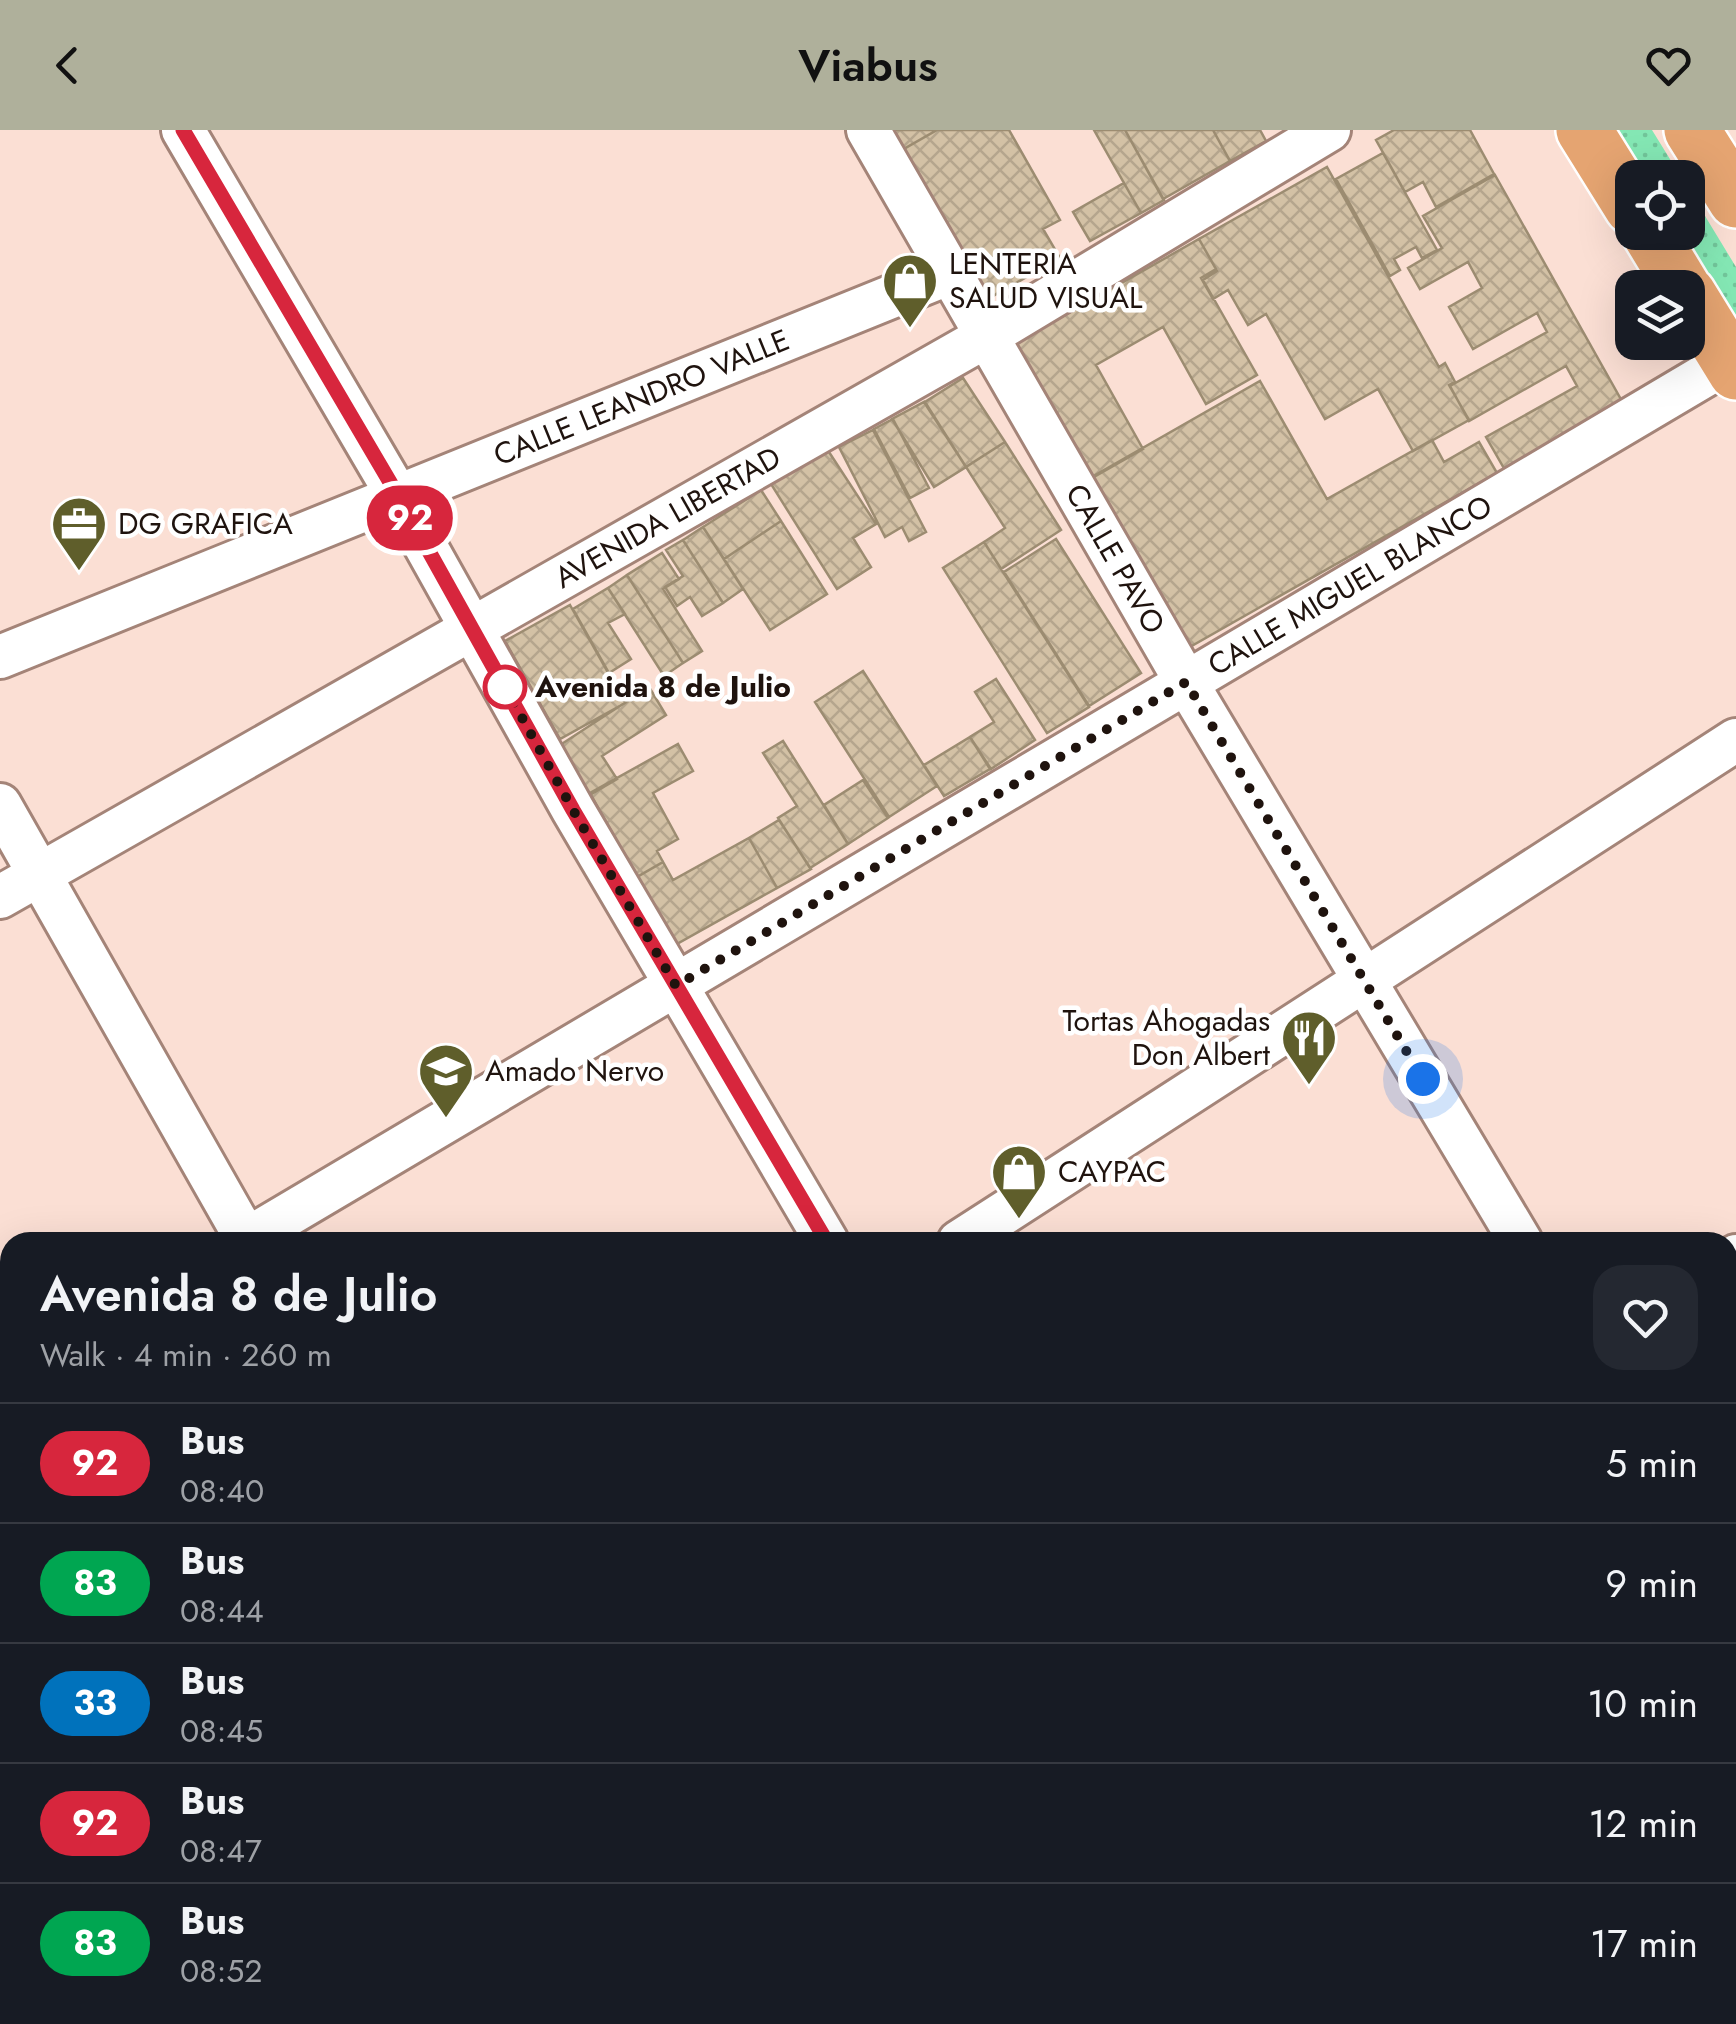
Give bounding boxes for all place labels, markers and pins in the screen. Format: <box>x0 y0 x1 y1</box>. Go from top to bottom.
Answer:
place label: LENTERIA SALUD VISUAL <box>949 242 1143 319</box>
shop icon: LENTERIA SALUD VISUAL <box>880 251 940 330</box>
office icon: DG GRAFICA <box>49 494 109 573</box>
place label: DG GRAFICA <box>118 502 293 545</box>
place label: Avenida 8 de Julio <box>534 665 791 708</box>
marker: Avenida 8 de Julio <box>484 666 526 708</box>
place label: Tortas Ahogadas Don Albert <box>1063 999 1271 1076</box>
restaurant icon: Tortas Ahogadas Don Albert <box>1279 1008 1339 1087</box>
school or university icon: Amado Nervo <box>416 1041 476 1120</box>
place label: Amado Nervo <box>485 1049 664 1092</box>
shop icon: CAYPAC <box>989 1142 1049 1221</box>
place label: CAYPAC <box>1058 1150 1166 1193</box>

